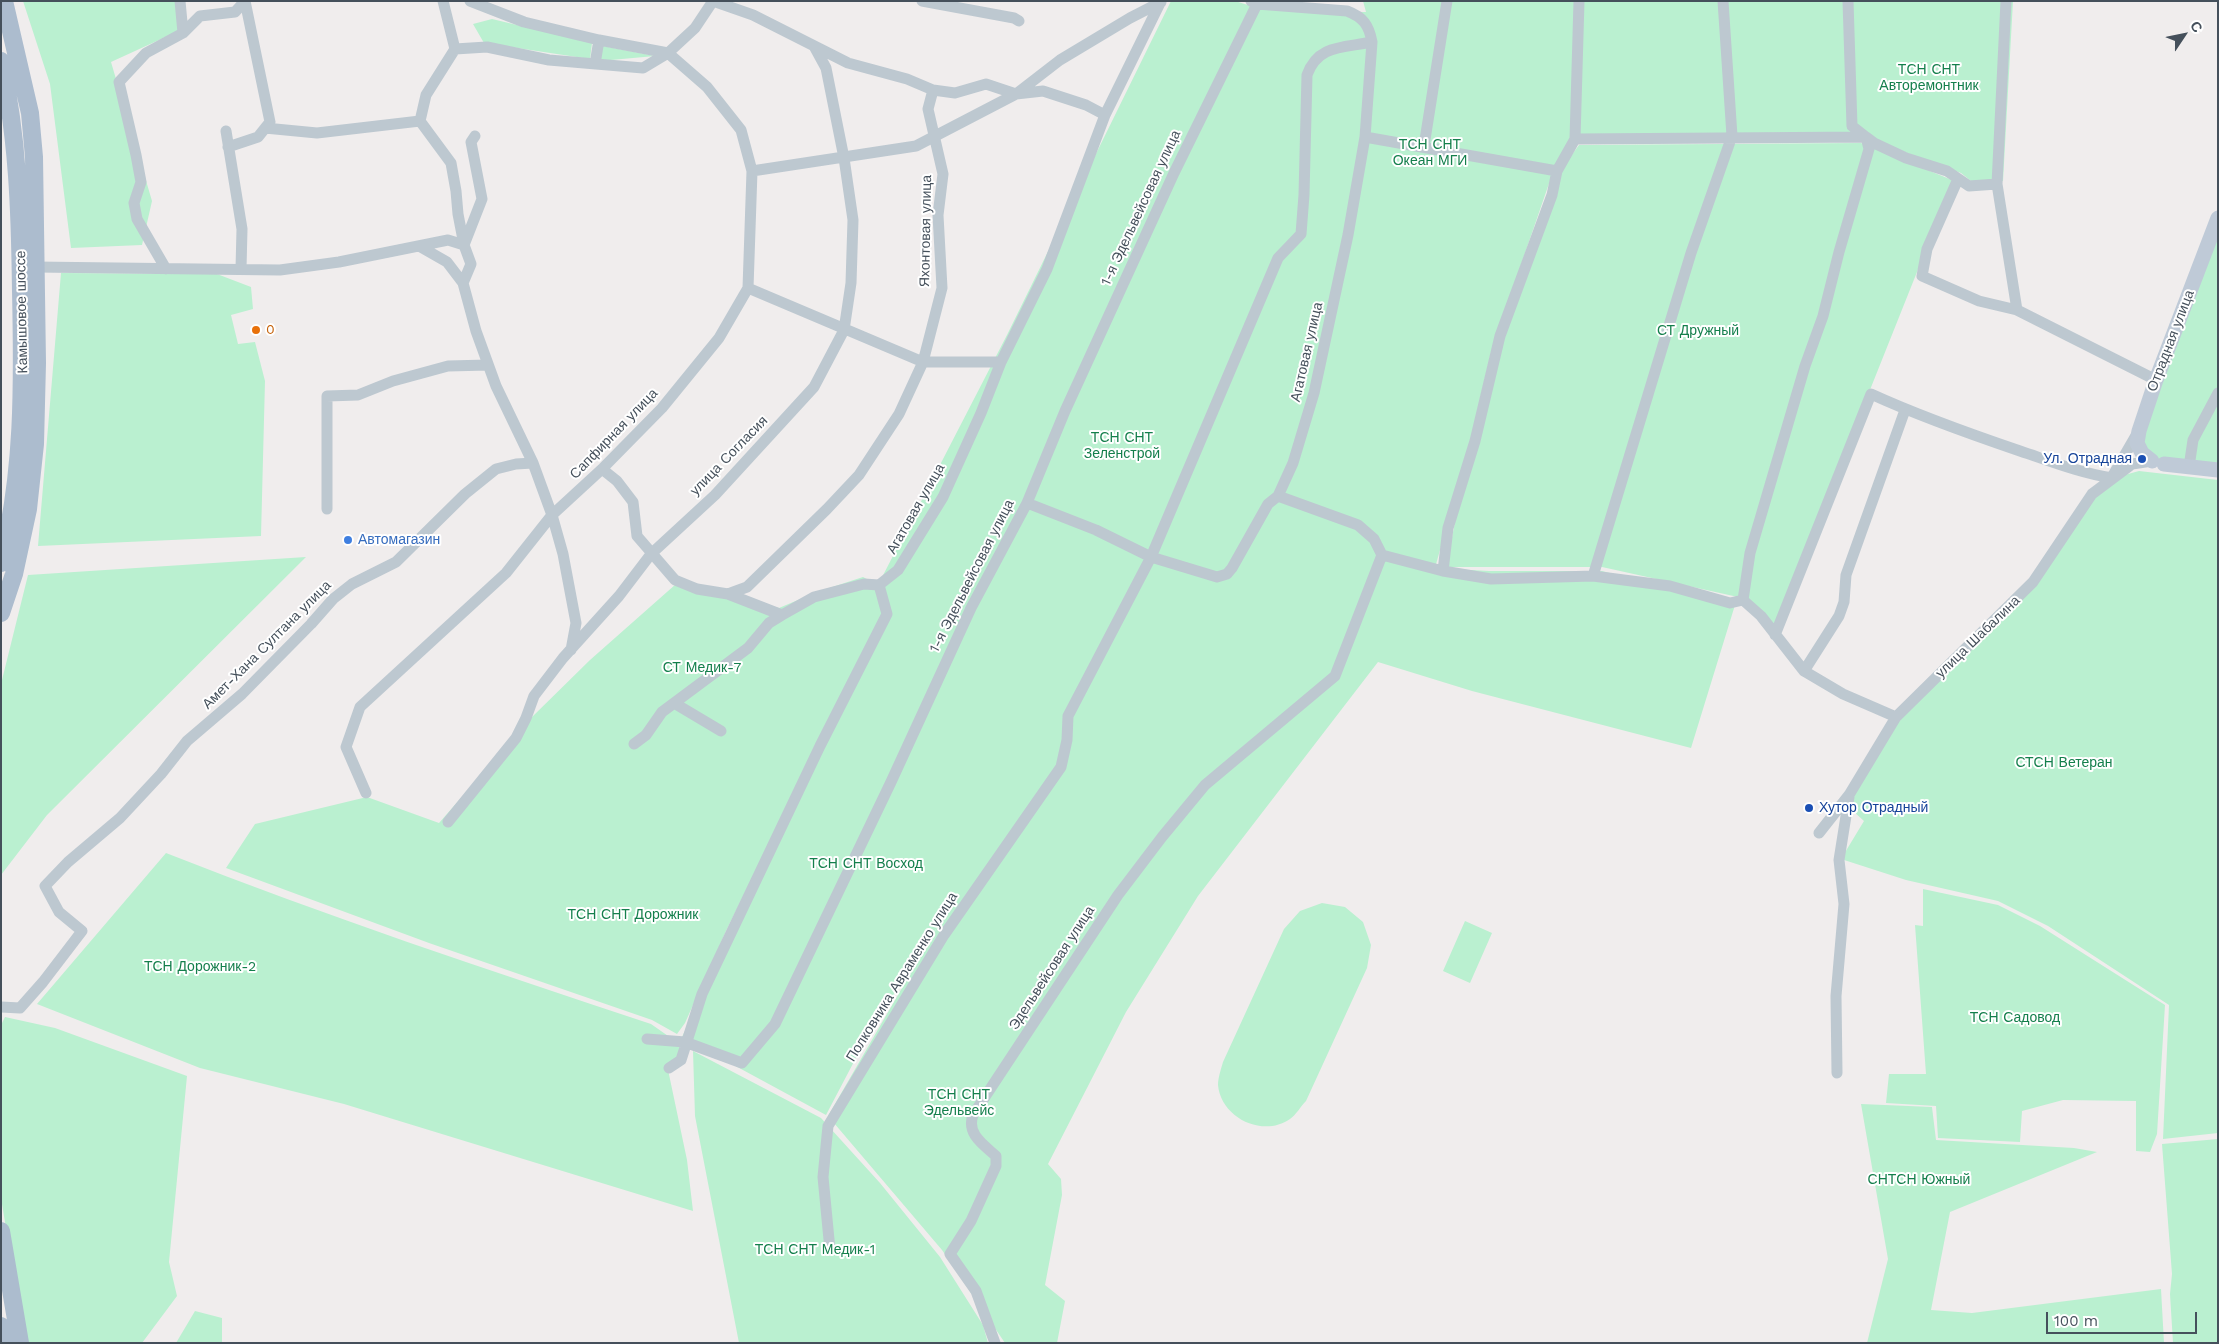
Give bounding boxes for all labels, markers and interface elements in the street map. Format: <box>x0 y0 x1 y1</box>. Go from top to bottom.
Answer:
north arrow <box>2159 10 2209 60</box>
text: С <box>2187 18 2206 35</box>
park label: ТСН СНТ Авторемонтник <box>1879 62 1979 94</box>
street label: 1-я Эдельвейсовая улица <box>1098 128 1184 288</box>
park label: ТСН СНТ Океан МГИ <box>1393 137 1467 170</box>
street label: Яхонтовая улица <box>917 175 935 287</box>
street label: Камышовое шоссе <box>13 250 31 374</box>
street label: Отрадная улица <box>2144 288 2198 394</box>
street label: Агатовая улица <box>1287 301 1327 403</box>
place label: 0 <box>266 322 275 338</box>
park label: СТ Дружный <box>1657 323 1739 339</box>
marker: 0 <box>250 324 262 336</box>
street label: Сапфирная улица <box>567 385 661 483</box>
street label: улица Согласия <box>687 413 771 499</box>
park label: ТСН СНТ Зеленстрой <box>1084 430 1160 462</box>
place label: Ул. Отрадная <box>2043 451 2132 467</box>
marker: Ул. Отрадная <box>2136 453 2148 465</box>
street label: Агатовая улица <box>883 461 949 557</box>
street label: 1-я Эдельвейсовая улица <box>926 497 1018 655</box>
place label: Автомагазин <box>358 532 440 548</box>
marker: Автомагазин <box>342 534 354 546</box>
street label: Амет-Хана Султана улица <box>199 577 335 713</box>
street label: улица Шабалина <box>1932 592 2024 682</box>
park label: СТ Медик-7 <box>663 660 741 676</box>
park label: СТСН Ветеран <box>2015 755 2113 771</box>
place label: Хутор Отрадный <box>1819 800 1928 816</box>
marker: Хутор Отрадный <box>1803 802 1815 814</box>
park label: ТСН СНТ Восход <box>809 856 923 872</box>
street label: Полковника Авраменко улица <box>843 889 961 1065</box>
street label: Эдельвейсовая улица <box>1006 903 1098 1033</box>
park label: ТСН СНТ Дорожник <box>568 907 698 923</box>
park label: ТСН Дорожник-2 <box>144 959 256 975</box>
park label: ТСН Садовод <box>1970 1010 2060 1026</box>
park label: ТСН СНТ Эдельвейс <box>924 1087 994 1120</box>
park label: СНТСН Южный <box>1868 1172 1970 1188</box>
park label: ТСН СНТ Медик-1 <box>755 1242 875 1258</box>
scale bar <box>2049 1302 2200 1334</box>
text: 100 m <box>2054 1312 2098 1330</box>

